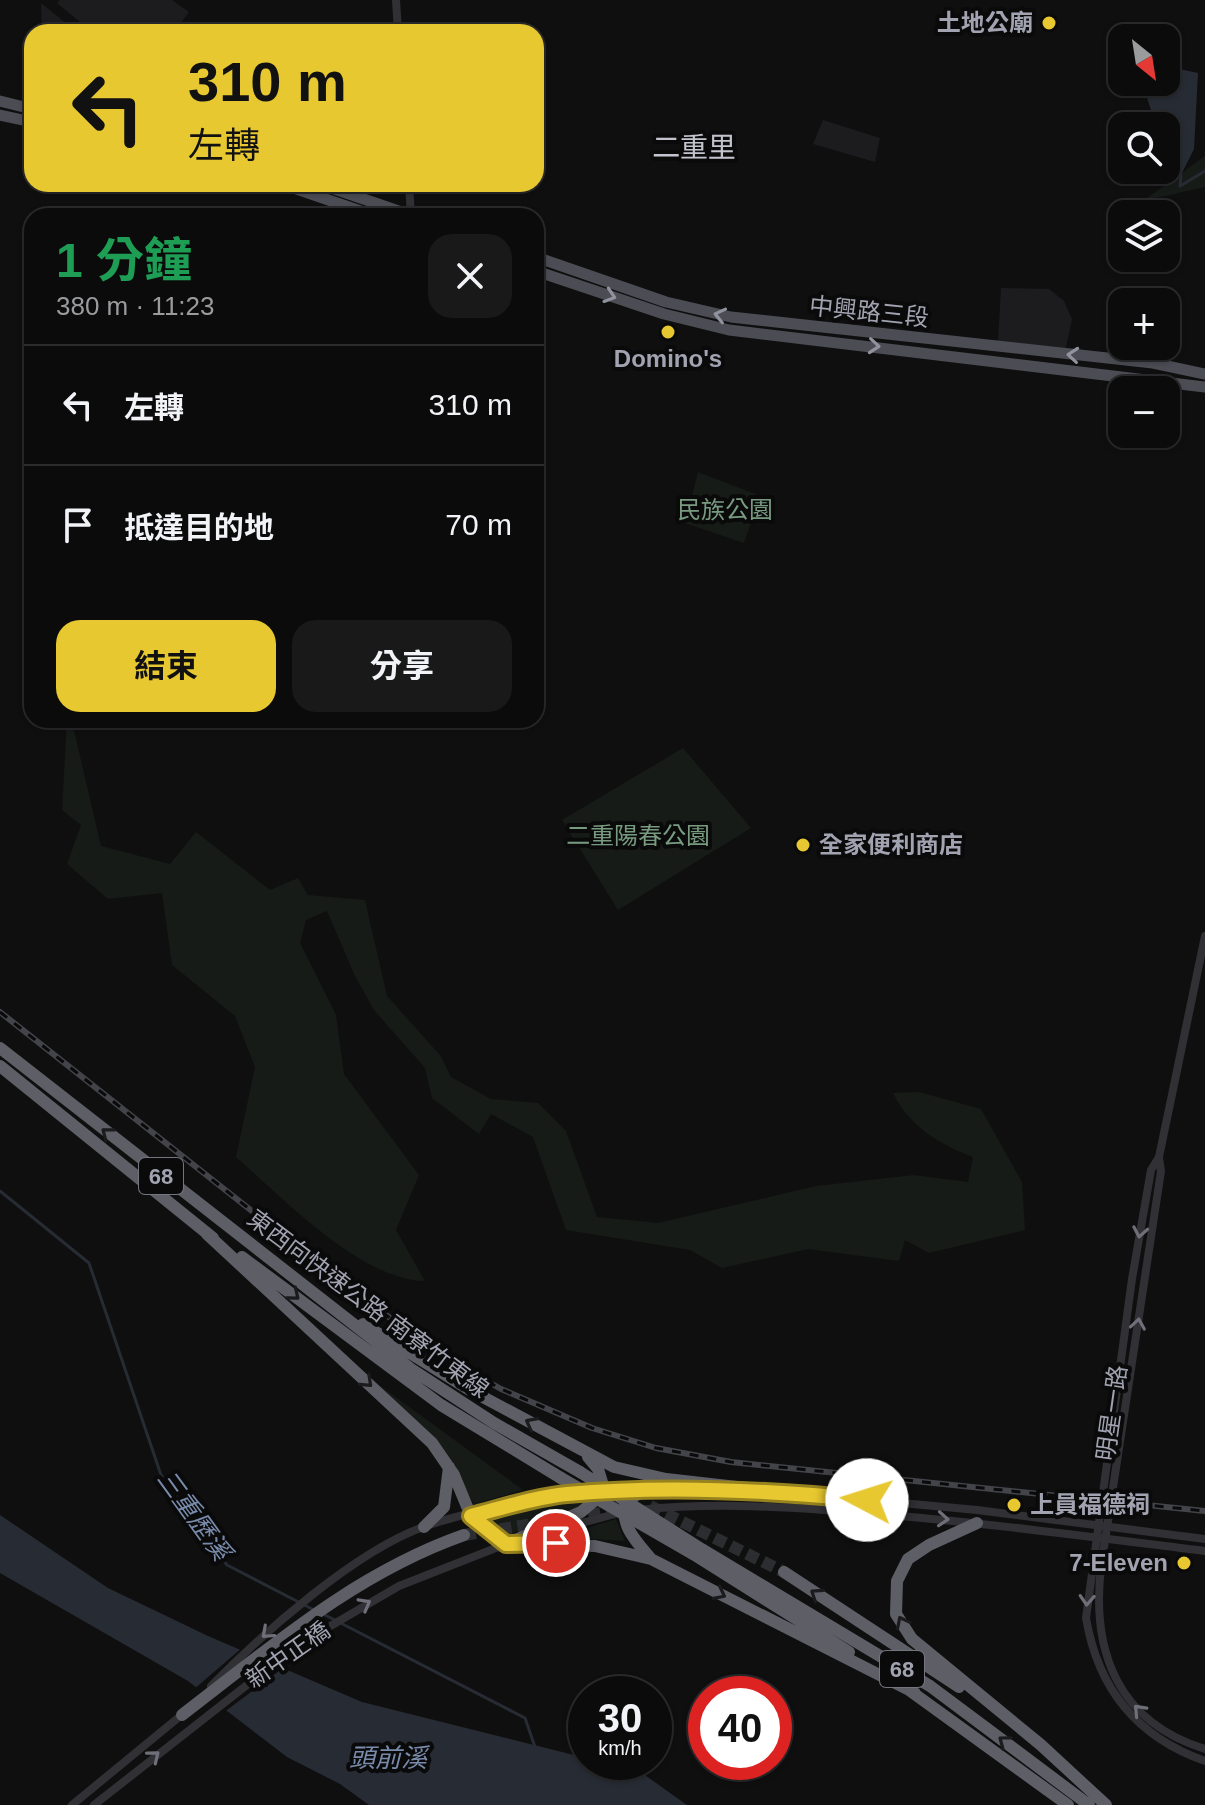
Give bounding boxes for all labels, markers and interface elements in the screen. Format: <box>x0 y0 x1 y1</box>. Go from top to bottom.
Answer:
place label: 土地公廟 <box>937 9 1033 36</box>
marker: 土地公廟 <box>1040 14 1058 32</box>
north arrow <box>1108 24 1180 96</box>
map controls <box>1108 24 1180 448</box>
text: 310 m <box>188 50 347 113</box>
icon: left <box>56 56 160 160</box>
button: search <box>1108 112 1180 184</box>
text: 左轉 <box>188 125 260 166</box>
district label: 二重里 <box>652 132 736 163</box>
button: layers <box>1108 200 1180 272</box>
text: 1 分鐘 <box>56 234 192 287</box>
button: close <box>428 234 512 318</box>
one-way arrow <box>602 286 616 302</box>
button: + <box>1108 288 1180 360</box>
text: 380 m · 11:23 <box>56 291 215 321</box>
street label: 中興路三段 <box>808 292 930 331</box>
one-way arrow <box>713 307 727 324</box>
marker: Domino's <box>659 323 677 341</box>
one-way arrow <box>867 337 880 354</box>
place label: Domino's <box>614 345 722 372</box>
one-way arrow <box>1066 347 1079 364</box>
button: − <box>1108 376 1180 448</box>
icon: left <box>56 383 100 427</box>
text: 310 m <box>429 388 512 421</box>
text: 左轉 <box>124 391 184 424</box>
park label: 民族公園 <box>677 496 773 523</box>
icon: arrive <box>56 503 100 547</box>
text: 70 m <box>445 508 512 541</box>
text: 抵達目的地 <box>124 511 274 544</box>
button: 結束 <box>56 620 276 712</box>
button: 分享 <box>292 620 512 712</box>
park label: 二重陽春公園 <box>566 822 710 849</box>
place label: 全家便利商店 <box>819 831 963 858</box>
marker: 全家便利商店 <box>794 836 812 854</box>
one-way arrow <box>101 1129 116 1143</box>
road number: 68 <box>139 1158 183 1194</box>
street label: 東西向快速公路 南寮竹東線 <box>243 1204 494 1403</box>
one-way arrow <box>1132 1225 1149 1239</box>
one-way arrow <box>285 1285 300 1299</box>
one-way arrow <box>1129 1317 1146 1331</box>
street label: 明星一路 <box>1091 1364 1132 1462</box>
one-way arrow <box>358 1373 372 1388</box>
one-way arrow <box>525 1418 540 1433</box>
position arrow <box>825 1458 909 1542</box>
water label: 三重歷溪 <box>151 1464 239 1569</box>
place label: 上員福德祠 <box>1030 1491 1150 1518</box>
marker: 上員福德祠 <box>1005 1496 1023 1514</box>
pin <box>522 1509 590 1577</box>
one-way arrow <box>937 1510 950 1527</box>
icon: arrive <box>534 1521 578 1565</box>
place label: 7-Eleven <box>1069 1549 1168 1576</box>
marker: 7-Eleven <box>1175 1554 1193 1572</box>
one-way arrow <box>712 1585 727 1600</box>
one-way arrow <box>811 1588 825 1603</box>
one-way arrow <box>1079 1594 1096 1607</box>
one-way arrow <box>357 1599 372 1614</box>
street label: 新中正橋 <box>241 1616 335 1693</box>
one-way arrow <box>896 1616 912 1630</box>
one-way arrow <box>262 1624 276 1638</box>
road number: 68 <box>880 1651 924 1687</box>
speed limit sign: 40 <box>688 1676 792 1780</box>
text: 30 <box>598 1696 642 1740</box>
one-way arrow <box>1134 1705 1149 1719</box>
text: km/h <box>598 1737 642 1759</box>
one-way arrow <box>998 1737 1013 1751</box>
water label: 頭前溪 <box>349 1743 431 1773</box>
one-way arrow <box>145 1751 160 1766</box>

